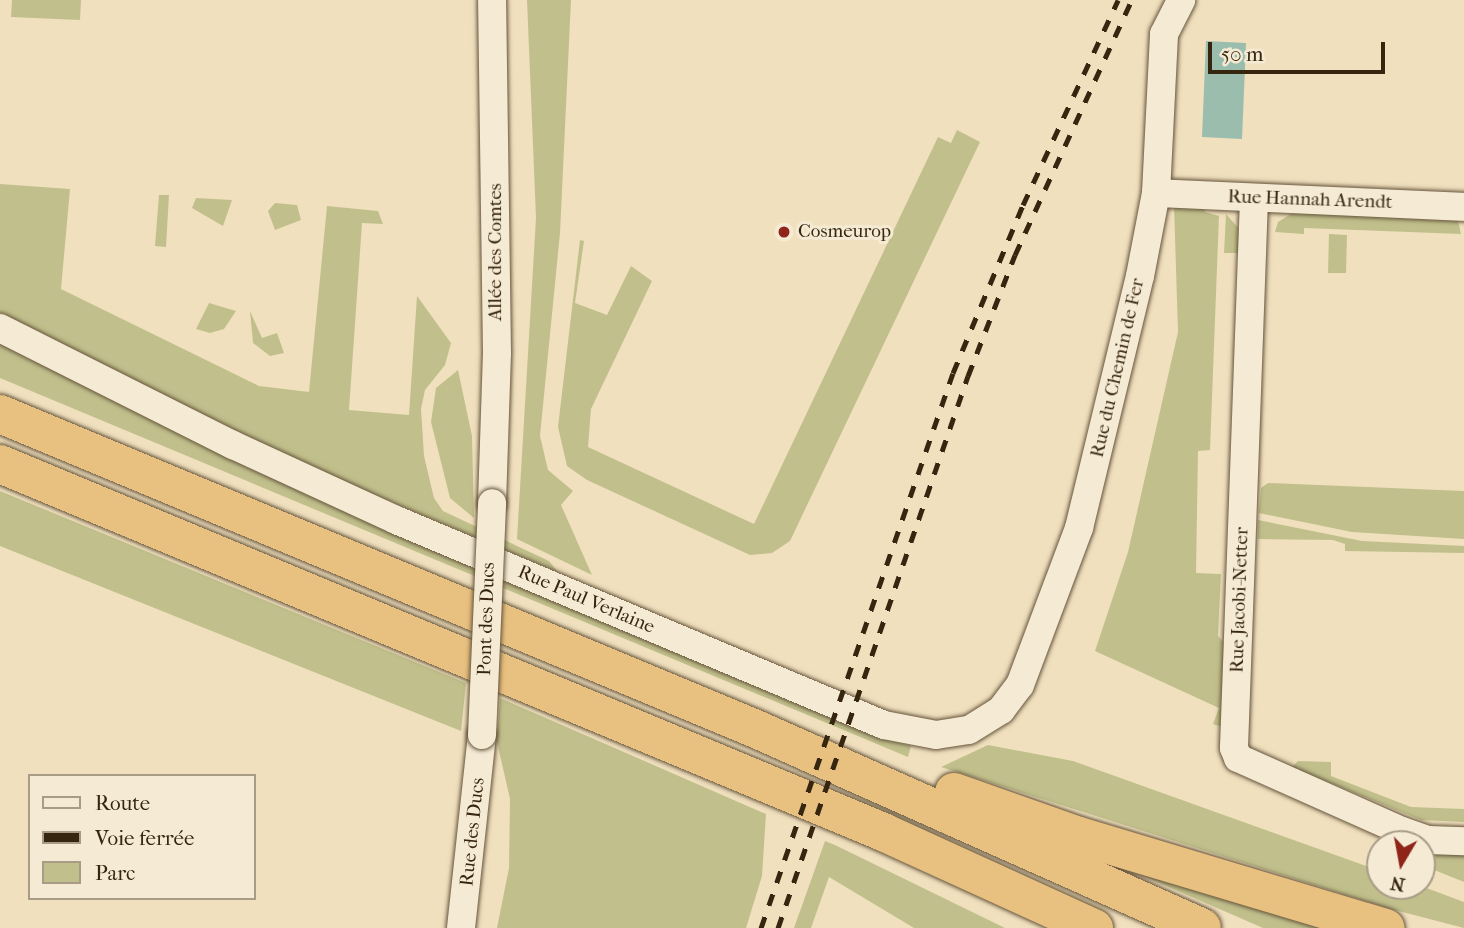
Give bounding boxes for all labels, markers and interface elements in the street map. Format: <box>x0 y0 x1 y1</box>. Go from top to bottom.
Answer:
scale bar <box>1212 28 1389 72</box>
text: 50 m <box>1221 42 1264 66</box>
street label: Allée des Comtes <box>485 183 507 321</box>
street label: Rue Hannah Arendt <box>1227 186 1393 214</box>
place label: Cosmeurop <box>798 221 891 243</box>
marker: Cosmeurop <box>776 224 792 240</box>
street label: Rue du Chemin de Fer <box>1086 276 1150 460</box>
street label: Rue Jacobi-Netter <box>1226 527 1254 673</box>
street label: Rue Paul Verlaine <box>514 561 658 639</box>
street label: Pont des Ducs <box>474 562 500 676</box>
legend <box>28 774 256 900</box>
street label: Rue des Ducs <box>456 777 490 887</box>
text: Route <box>95 791 150 815</box>
text: Voie ferrée <box>95 826 194 850</box>
north arrow <box>1366 830 1436 900</box>
text: Parc <box>95 861 135 885</box>
text: N <box>1389 872 1407 896</box>

